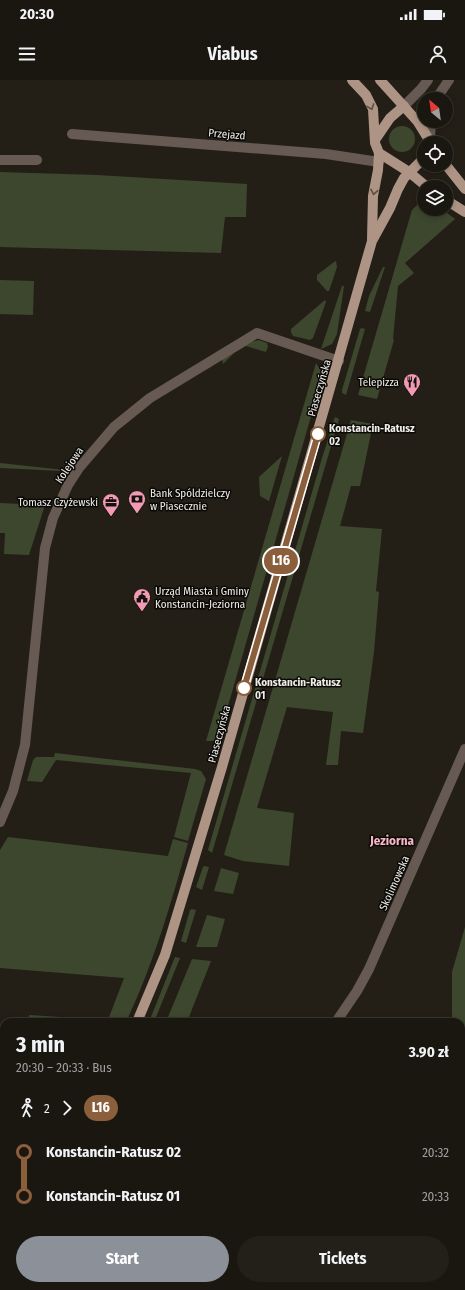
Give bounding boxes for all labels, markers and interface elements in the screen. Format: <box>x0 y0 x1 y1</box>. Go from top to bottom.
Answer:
text: 20:30 <box>20 5 54 23</box>
icon: menu <box>16 43 38 65</box>
text: Viabus <box>207 43 258 65</box>
icon: person <box>427 43 449 65</box>
north arrow <box>417 92 453 128</box>
map controls <box>417 92 453 216</box>
one-way arrow <box>367 104 375 111</box>
street label: Przejazd <box>208 126 246 143</box>
button: locate <box>417 136 453 172</box>
button: layers <box>417 180 453 216</box>
one-way arrow <box>370 189 379 195</box>
street label: Piaseczyńska <box>305 358 334 418</box>
restaurant icon: Telepizza <box>402 372 422 397</box>
place label: Telepizza <box>358 376 399 389</box>
place label: Konstancin-Ratusz 02 <box>329 422 415 448</box>
marker: Konstancin-Ratusz 02 <box>310 426 326 442</box>
street label: Kolejowa <box>53 445 86 486</box>
place label: Bank Spóldzielczy w Piasecznie <box>150 487 230 513</box>
bank icon: Bank Spóldzielczy w Piasecznie <box>127 489 147 514</box>
office icon: Tomasz Czyżewski <box>101 492 121 517</box>
place label: Tomasz Czyżewski <box>18 496 98 509</box>
line badge: L16 <box>258 548 304 574</box>
text: L16 <box>272 552 290 569</box>
place label: Urząd Miasta i Gminy Konstancin-Jeziorna <box>155 585 249 611</box>
public building icon: Urząd Miasta i Gminy Konstancin-Jeziorna <box>132 587 152 612</box>
place label: Konstancin-Ratusz 01 <box>255 676 341 702</box>
marker: Konstancin-Ratusz 01 <box>236 680 252 696</box>
street label: Piaseczyńska <box>206 704 233 764</box>
district label: Jeziorna <box>369 833 415 848</box>
street label: Skolimowska <box>377 854 412 913</box>
text: 3 min <box>16 1031 65 1058</box>
text: 3.90 zł <box>409 1043 449 1061</box>
text: 20:30 – 20:33 · Bus <box>16 1060 112 1075</box>
icon: walk <box>16 1097 38 1119</box>
icon: forward <box>56 1097 78 1119</box>
text: L16 <box>92 1099 110 1116</box>
text: 2 <box>44 1101 50 1116</box>
text: Konstancin-Ratusz 02 <box>46 1143 181 1161</box>
text: 20:32 <box>422 1145 449 1160</box>
text: Konstancin-Ratusz 01 <box>46 1187 180 1205</box>
text: 20:33 <box>422 1189 449 1204</box>
button: Start <box>16 1236 229 1282</box>
button: Tickets <box>237 1236 449 1282</box>

